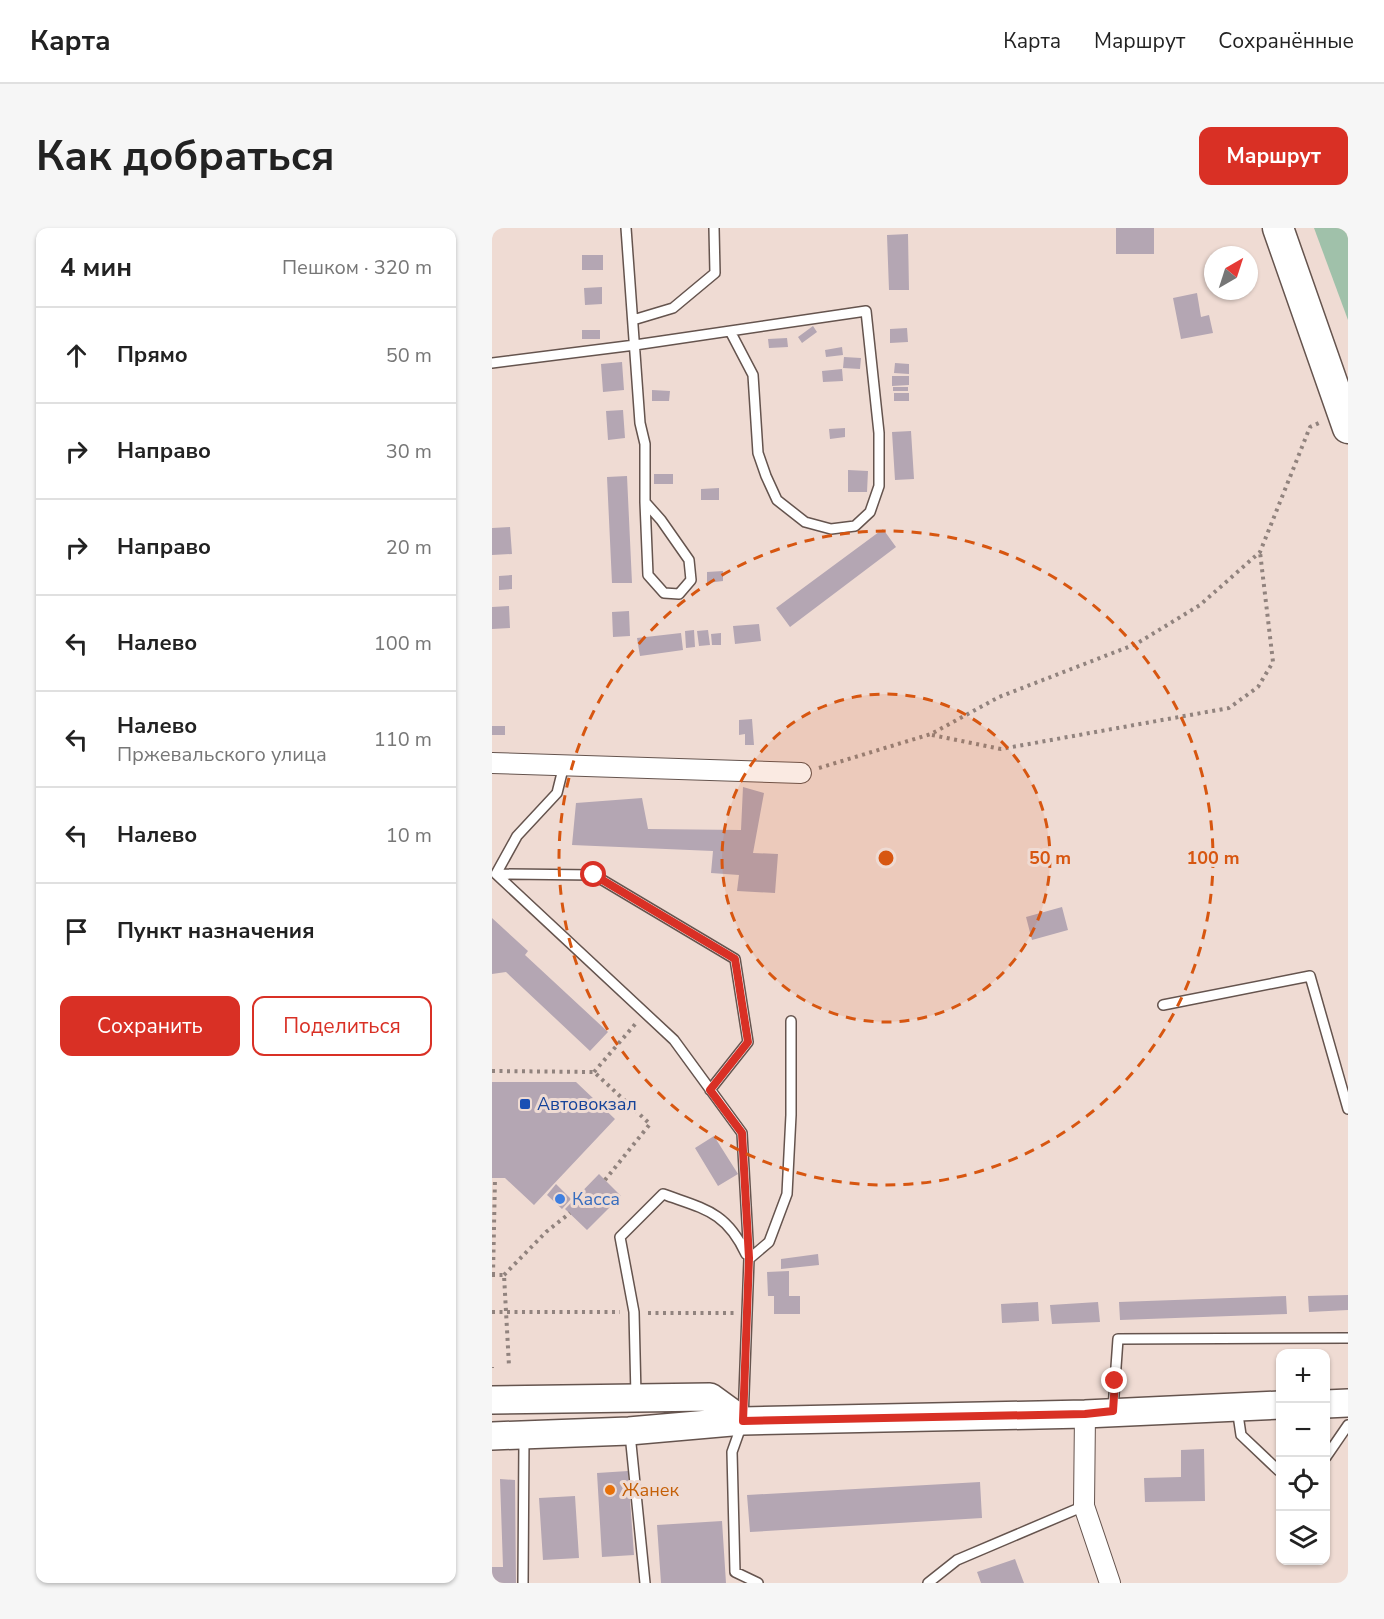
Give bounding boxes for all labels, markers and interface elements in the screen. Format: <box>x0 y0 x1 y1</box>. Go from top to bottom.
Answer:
text: Карта <box>30 22 111 60</box>
text: Карта <box>1003 27 1061 55</box>
text: Маршрут <box>1094 27 1185 55</box>
text: Сохранённые <box>1218 27 1354 55</box>
button: Маршрут <box>1199 127 1348 185</box>
text: Как добраться <box>36 128 335 185</box>
north arrow <box>1204 246 1258 300</box>
text: 4 мин <box>60 250 132 285</box>
text: Пешком · 320 m <box>282 254 432 281</box>
icon: ahead <box>60 339 93 372</box>
text: Прямо <box>117 340 188 370</box>
text: 50 m <box>386 342 432 369</box>
icon: right <box>60 435 93 468</box>
text: Направо <box>117 436 211 466</box>
text: 30 m <box>386 438 432 465</box>
icon: right <box>60 531 93 564</box>
text: Направо <box>117 532 211 562</box>
text: 20 m <box>386 534 432 561</box>
icon: left <box>60 627 93 660</box>
text: Налево <box>117 628 197 658</box>
text: 100 m <box>374 630 432 657</box>
text: Налево <box>117 711 197 741</box>
icon: left <box>60 723 93 756</box>
text: 110 m <box>374 726 432 753</box>
text: Пржевальского улица <box>117 741 327 768</box>
icon: left <box>60 819 93 852</box>
text: Налево <box>117 820 197 850</box>
text: 10 m <box>386 822 432 849</box>
text: 50 m <box>1029 846 1071 870</box>
text: 100 m <box>1186 846 1240 870</box>
centre of rings <box>876 848 896 868</box>
route start <box>580 861 606 887</box>
icon: arrive <box>60 915 93 948</box>
text: Пункт назначения <box>117 916 315 946</box>
button: Сохранить <box>60 996 240 1056</box>
button: Поделиться <box>252 996 432 1056</box>
place label: Автовокзал <box>537 1092 637 1116</box>
marker: Автовокзал <box>518 1097 532 1111</box>
place label: Касса <box>572 1187 620 1211</box>
marker: Касса <box>553 1192 567 1206</box>
map controls <box>1276 1349 1330 1565</box>
button: + <box>1276 1349 1330 1403</box>
route end <box>1101 1367 1127 1393</box>
button: − <box>1276 1403 1330 1457</box>
button: locate <box>1276 1457 1330 1511</box>
place label: Жанек <box>622 1478 679 1502</box>
marker: Жанек <box>603 1483 617 1497</box>
button: layers <box>1276 1511 1330 1565</box>

